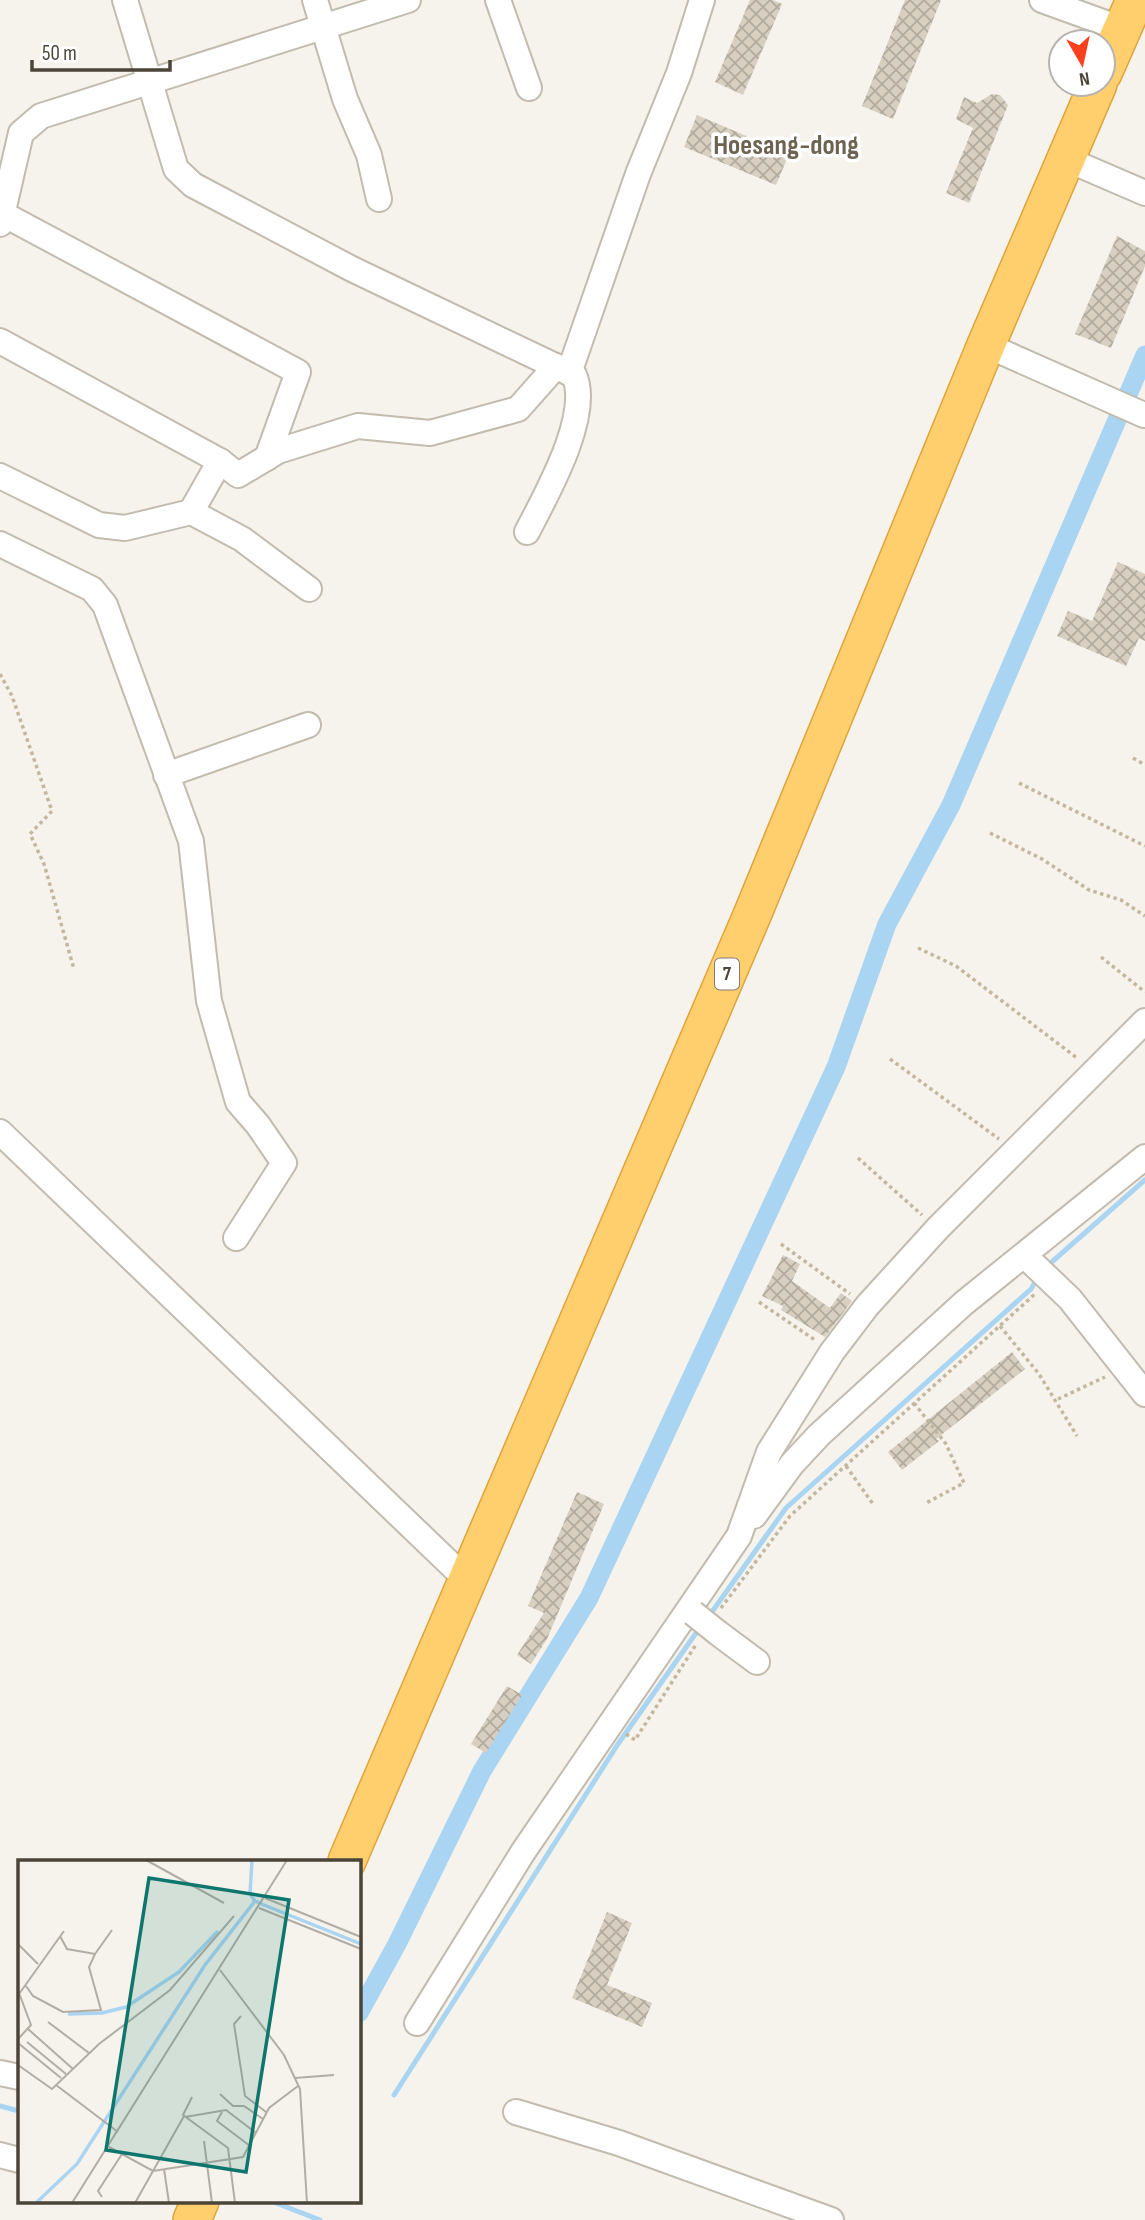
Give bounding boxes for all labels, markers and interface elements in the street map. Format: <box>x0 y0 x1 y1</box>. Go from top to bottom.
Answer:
scale bar <box>32 28 170 72</box>
north arrow <box>1047 28 1117 98</box>
text: 50 m <box>42 41 77 66</box>
text: N <box>1078 66 1091 90</box>
district label: Hoesang-dong <box>713 129 859 162</box>
road number: 7 <box>715 958 739 990</box>
inset map <box>18 1860 360 2202</box>

